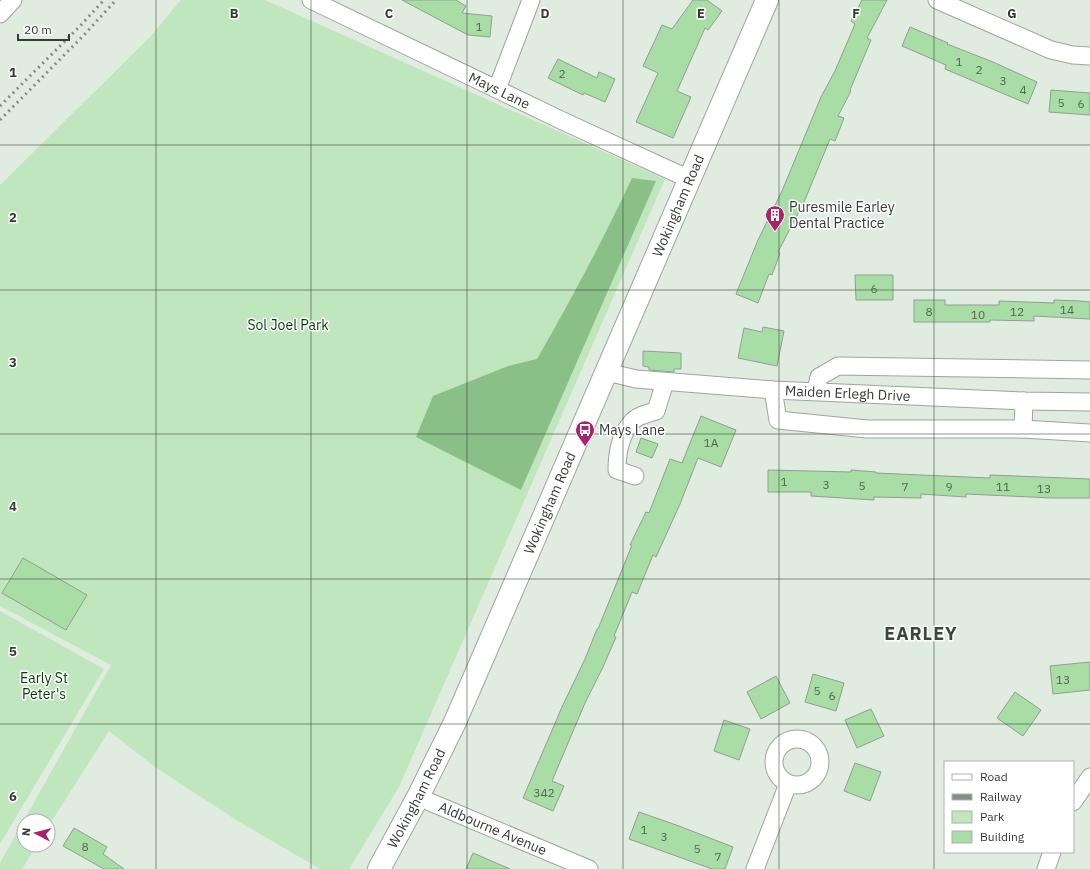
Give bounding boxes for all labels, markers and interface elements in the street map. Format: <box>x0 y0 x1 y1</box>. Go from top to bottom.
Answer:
text: B <box>230 5 239 22</box>
text: C <box>385 5 394 22</box>
text: D <box>540 5 550 22</box>
text: E <box>697 5 705 22</box>
text: F <box>852 5 860 22</box>
text: G <box>1007 5 1017 22</box>
scale bar <box>18 16 69 42</box>
house number: 1 <box>475 19 483 34</box>
text: 20 m <box>24 22 52 37</box>
house number: 1 <box>955 54 963 69</box>
house number: 2 <box>975 62 983 77</box>
text: 1 <box>9 64 17 81</box>
house number: 2 <box>558 66 566 81</box>
street label: Mays Lane <box>466 68 533 113</box>
house number: 3 <box>999 73 1007 88</box>
house number: 4 <box>1019 82 1027 97</box>
house number: 5 <box>1057 95 1065 110</box>
house number: 6 <box>1077 96 1085 111</box>
street label: Wokingham Road <box>648 152 708 260</box>
place label: Puresmile Earley Dental Practice <box>789 198 895 232</box>
building icon: Puresmile Earley Dental Practice <box>764 204 786 232</box>
text: 2 <box>9 209 17 226</box>
house number: 6 <box>870 281 878 296</box>
house number: 14 <box>1060 302 1074 317</box>
house number: 8 <box>925 304 933 319</box>
house number: 12 <box>1010 304 1024 319</box>
house number: 10 <box>971 307 985 322</box>
park label: Sol Joel Park <box>247 316 329 334</box>
text: 3 <box>9 354 17 371</box>
street label: Maiden Erlegh Drive <box>785 382 911 405</box>
bus stop icon: Mays Lane <box>574 419 596 447</box>
place label: Mays Lane <box>599 421 665 439</box>
house number: 1A <box>704 435 719 450</box>
street label: Wokingham Road <box>520 449 580 557</box>
house number: 1 <box>780 474 788 489</box>
house number: 3 <box>822 477 830 492</box>
house number: 5 <box>858 478 866 493</box>
house number: 7 <box>901 479 909 494</box>
house number: 9 <box>945 479 953 494</box>
house number: 11 <box>996 479 1010 494</box>
house number: 13 <box>1037 481 1051 496</box>
text: 4 <box>9 498 17 515</box>
district label: EARLEY <box>884 622 958 645</box>
text: 5 <box>9 643 17 660</box>
park label: Early St Peter's <box>20 669 68 703</box>
house number: 13 <box>1056 672 1070 687</box>
house number: 5 <box>813 683 821 698</box>
house number: 6 <box>828 688 836 703</box>
street label: Wokingham Road <box>383 746 449 851</box>
legend <box>944 761 1074 853</box>
text: Road <box>980 769 1008 784</box>
house number: 342 <box>533 785 555 800</box>
text: 6 <box>9 788 17 805</box>
text: Railway <box>980 789 1022 804</box>
street label: Aldbourne Avenue <box>436 798 550 859</box>
text: Park <box>980 809 1005 824</box>
north arrow <box>16 813 56 853</box>
house number: 1 <box>640 822 648 837</box>
text: N <box>19 827 34 837</box>
house number: 3 <box>660 829 668 844</box>
text: Building <box>980 829 1025 844</box>
house number: 8 <box>81 839 89 854</box>
house number: 5 <box>693 841 701 856</box>
house number: 7 <box>714 849 722 864</box>

